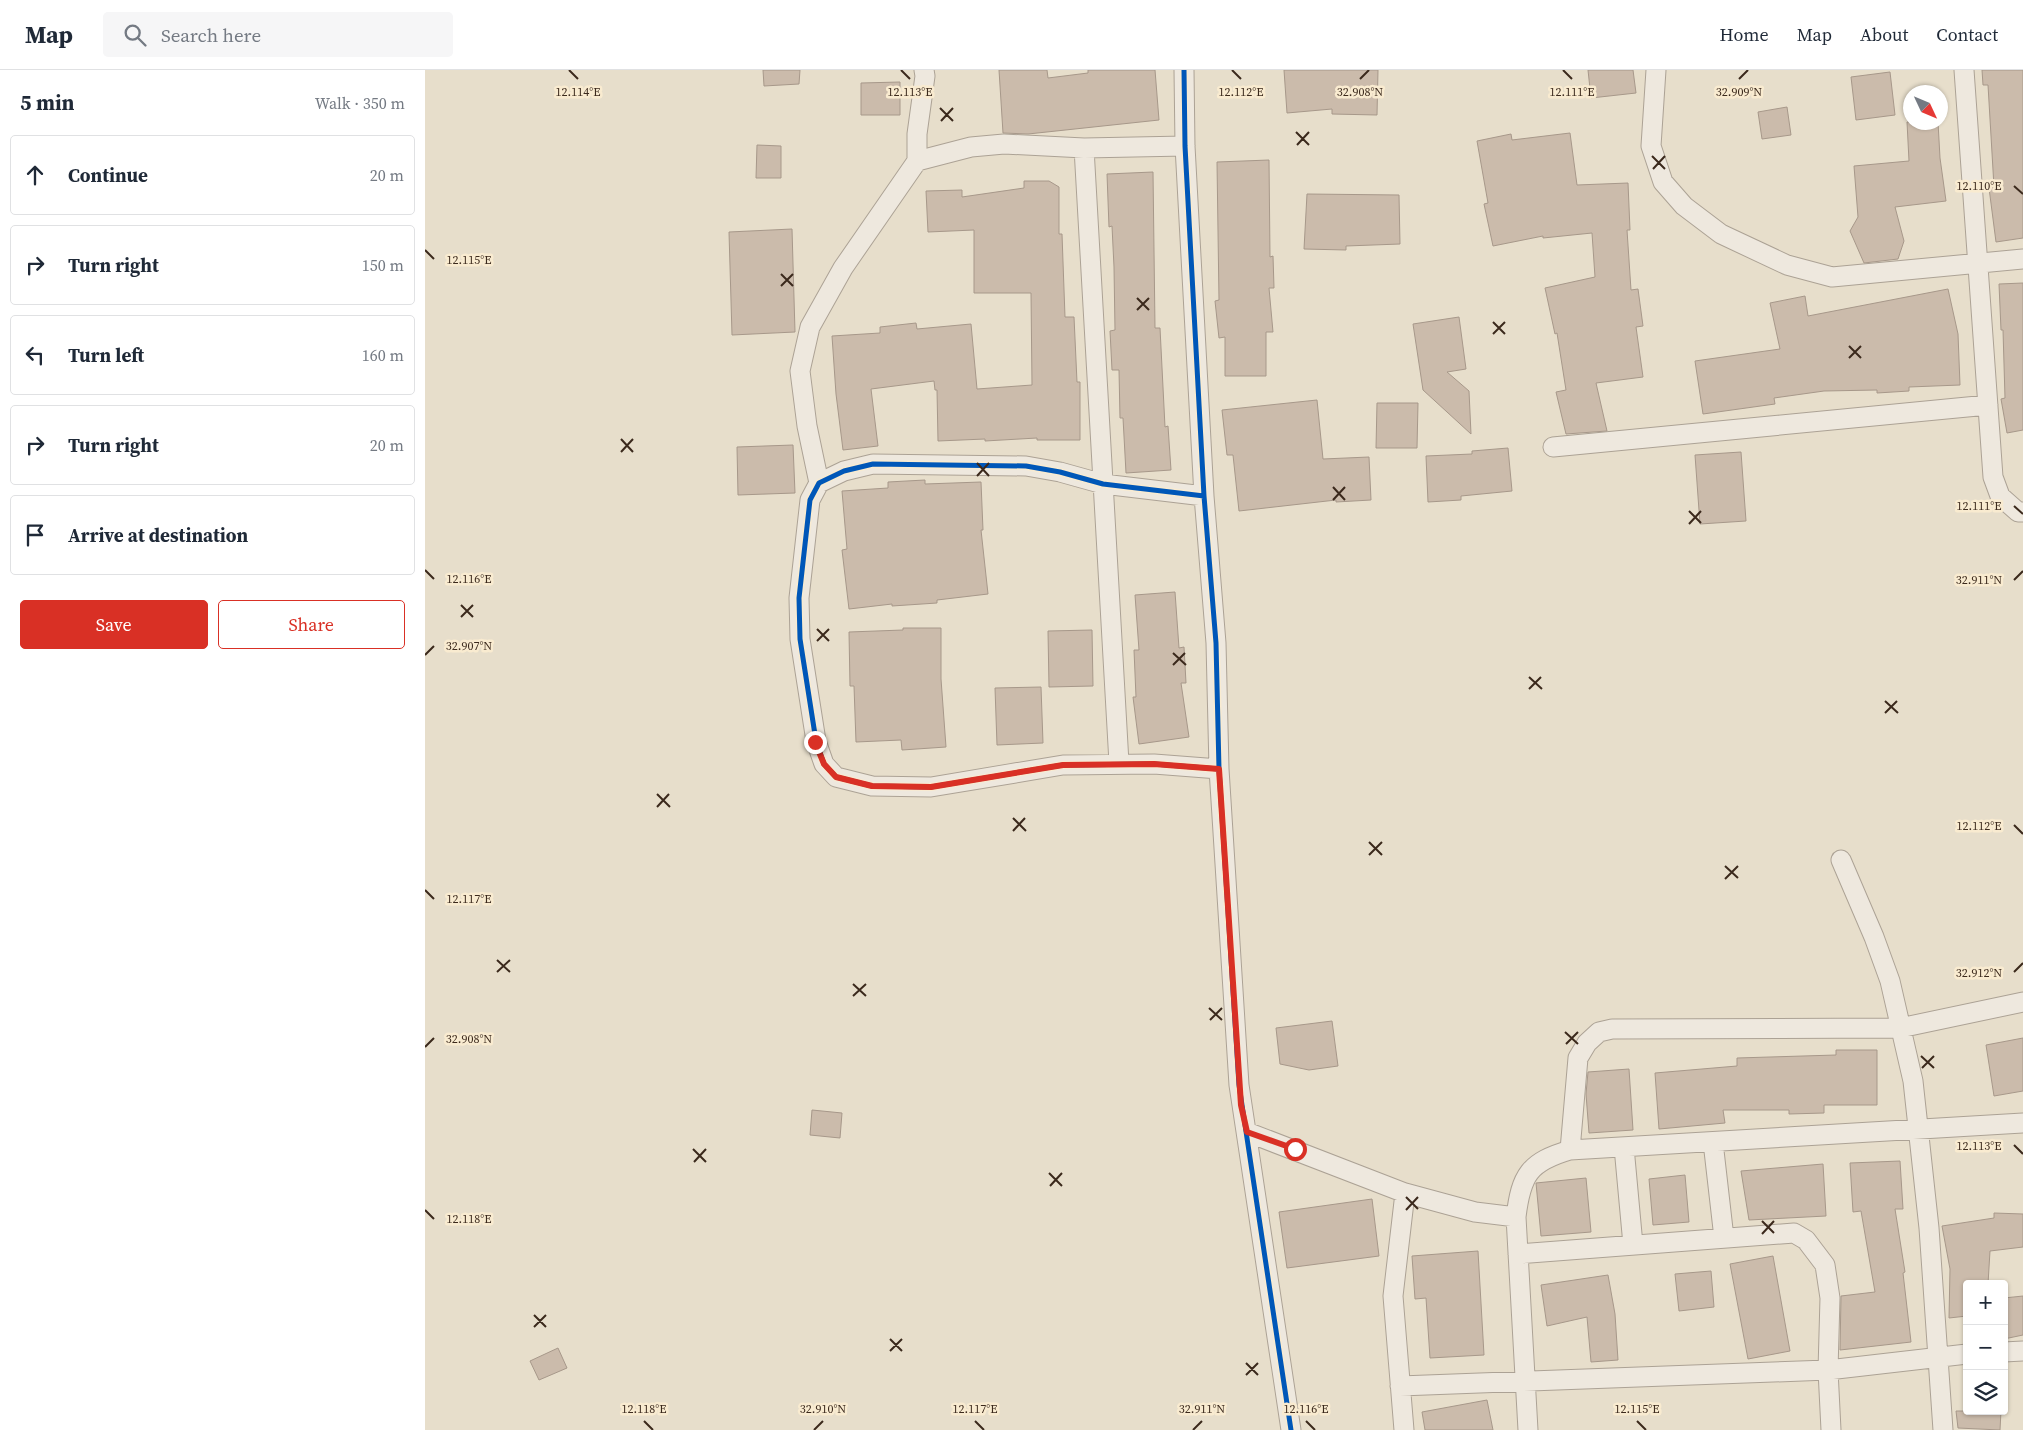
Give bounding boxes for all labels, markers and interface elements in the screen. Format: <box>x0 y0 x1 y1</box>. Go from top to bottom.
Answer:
search box <box>103 12 453 57</box>
text: Map <box>25 18 73 51</box>
icon: search <box>121 21 149 49</box>
text: Search here <box>161 22 261 48</box>
text: Home <box>1720 22 1769 47</box>
text: Map <box>1797 22 1832 47</box>
text: About <box>1860 22 1908 47</box>
text: Contact <box>1936 22 1998 47</box>
text: 12.114°E <box>556 84 600 100</box>
text: 12.113°E <box>888 84 932 100</box>
text: 12.112°E <box>1219 84 1263 100</box>
text: 32.908°N <box>1337 84 1383 100</box>
text: 12.111°E <box>1550 84 1594 100</box>
text: 32.909°N <box>1716 84 1762 100</box>
north arrow <box>1903 85 1948 130</box>
text: 5 min <box>20 88 75 117</box>
text: Walk · 350 m <box>315 92 405 114</box>
icon: ahead <box>21 161 49 189</box>
text: Continue <box>68 162 148 188</box>
text: 20 m <box>370 164 404 186</box>
text: 12.110°E <box>1957 178 2001 194</box>
icon: right <box>21 251 49 279</box>
text: Turn right <box>68 252 159 278</box>
text: 12.115°E <box>447 252 491 268</box>
text: 150 m <box>362 254 404 276</box>
icon: left <box>21 341 49 369</box>
text: Turn left <box>68 342 144 368</box>
text: 160 m <box>362 344 404 366</box>
icon: right <box>21 431 49 459</box>
text: Turn right <box>68 432 159 458</box>
text: 20 m <box>370 434 404 456</box>
text: 12.111°E <box>1957 498 2001 514</box>
icon: arrive <box>21 521 49 549</box>
text: Arrive at destination <box>68 522 248 548</box>
text: 12.116°E <box>447 571 491 587</box>
text: 32.911°N <box>1956 572 2002 588</box>
button: Save <box>20 600 208 649</box>
button: Share <box>218 600 405 649</box>
text: 32.907°N <box>446 638 492 654</box>
route end <box>804 731 827 754</box>
text: 12.112°E <box>1957 818 2001 834</box>
text: 12.117°E <box>447 891 491 907</box>
text: 32.912°N <box>1956 965 2002 981</box>
text: 32.908°N <box>446 1031 492 1047</box>
route start <box>1284 1138 1307 1161</box>
text: 12.113°E <box>1957 1138 2001 1154</box>
text: 12.118°E <box>447 1211 491 1227</box>
map controls <box>1963 1280 2008 1415</box>
button: + <box>1963 1280 2008 1325</box>
button: − <box>1963 1325 2008 1370</box>
button: layers <box>1963 1370 2008 1415</box>
text: 12.118°E <box>622 1401 666 1417</box>
text: 32.910°N <box>800 1401 846 1417</box>
text: 12.117°E <box>953 1401 997 1417</box>
text: 32.911°N <box>1179 1401 1225 1417</box>
text: 12.116°E <box>1284 1401 1328 1417</box>
text: 12.115°E <box>1615 1401 1659 1417</box>

